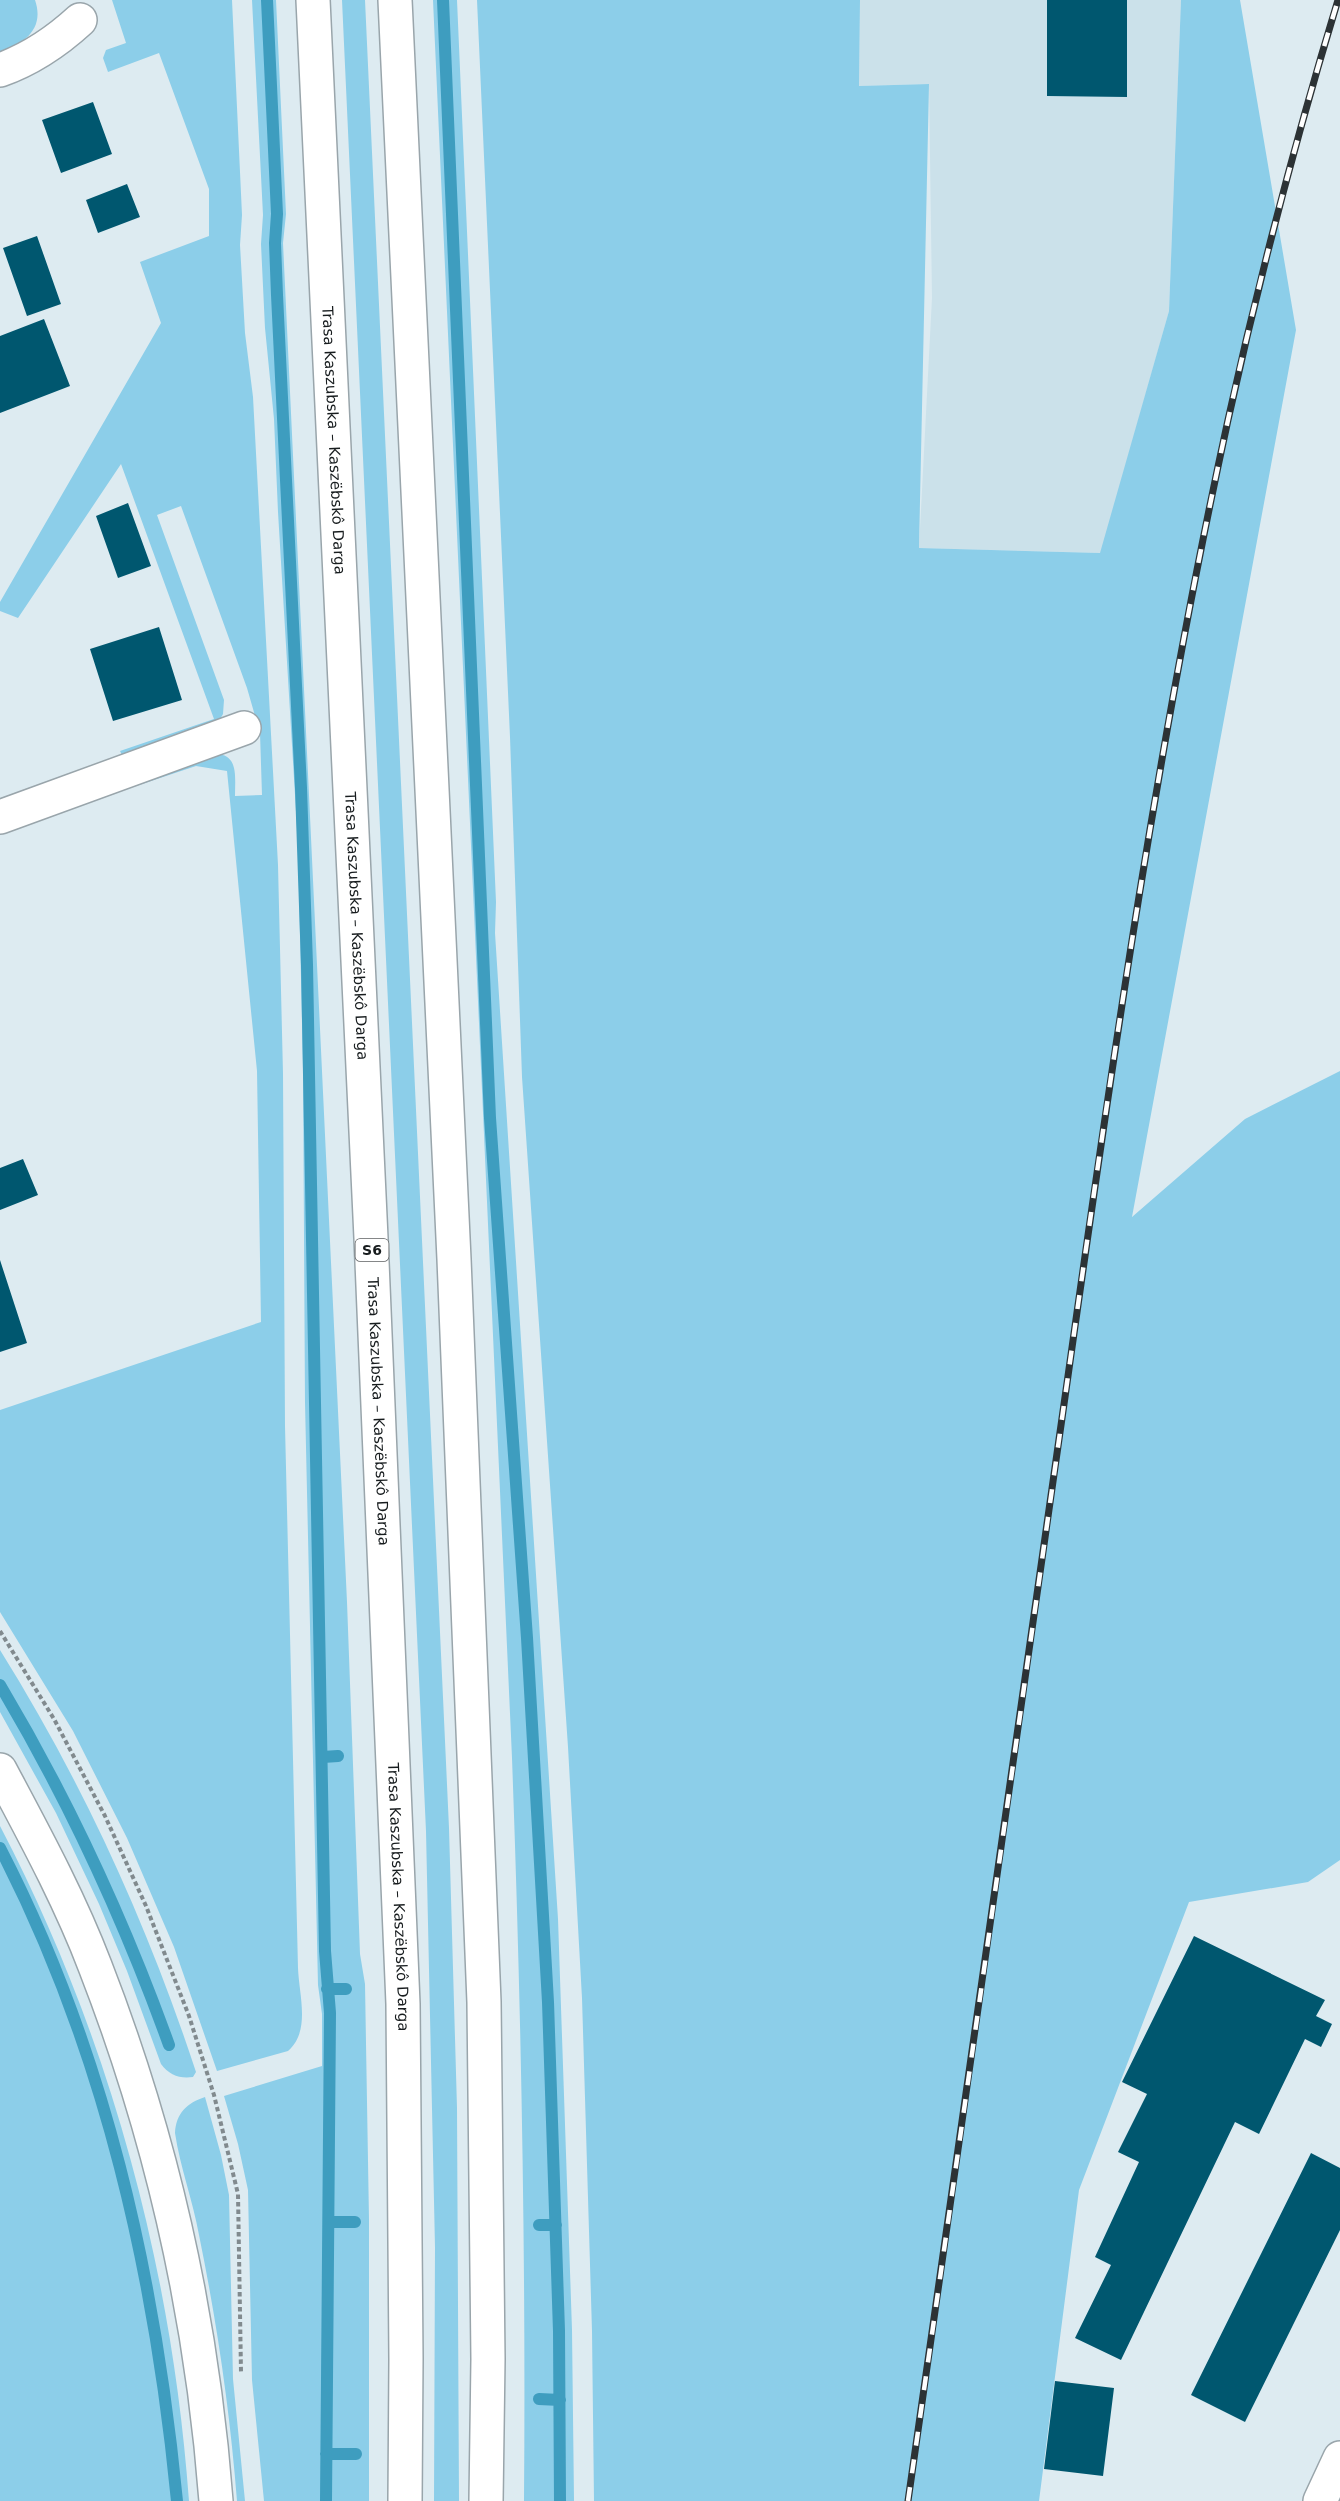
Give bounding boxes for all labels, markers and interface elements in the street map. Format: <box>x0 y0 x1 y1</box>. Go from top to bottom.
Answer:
street label: Trasa Kaszubska – Kaszëbskô Darga <box>318 305 349 575</box>
street label: Trasa Kaszubska – Kaszëbskô Darga <box>341 790 372 1061</box>
road number: S6 <box>356 1239 388 1261</box>
street label: Trasa Kaszubska – Kaszëbskô Darga <box>364 1276 393 1546</box>
street label: Trasa Kaszubska – Kaszëbskô Darga <box>384 1761 412 2031</box>

